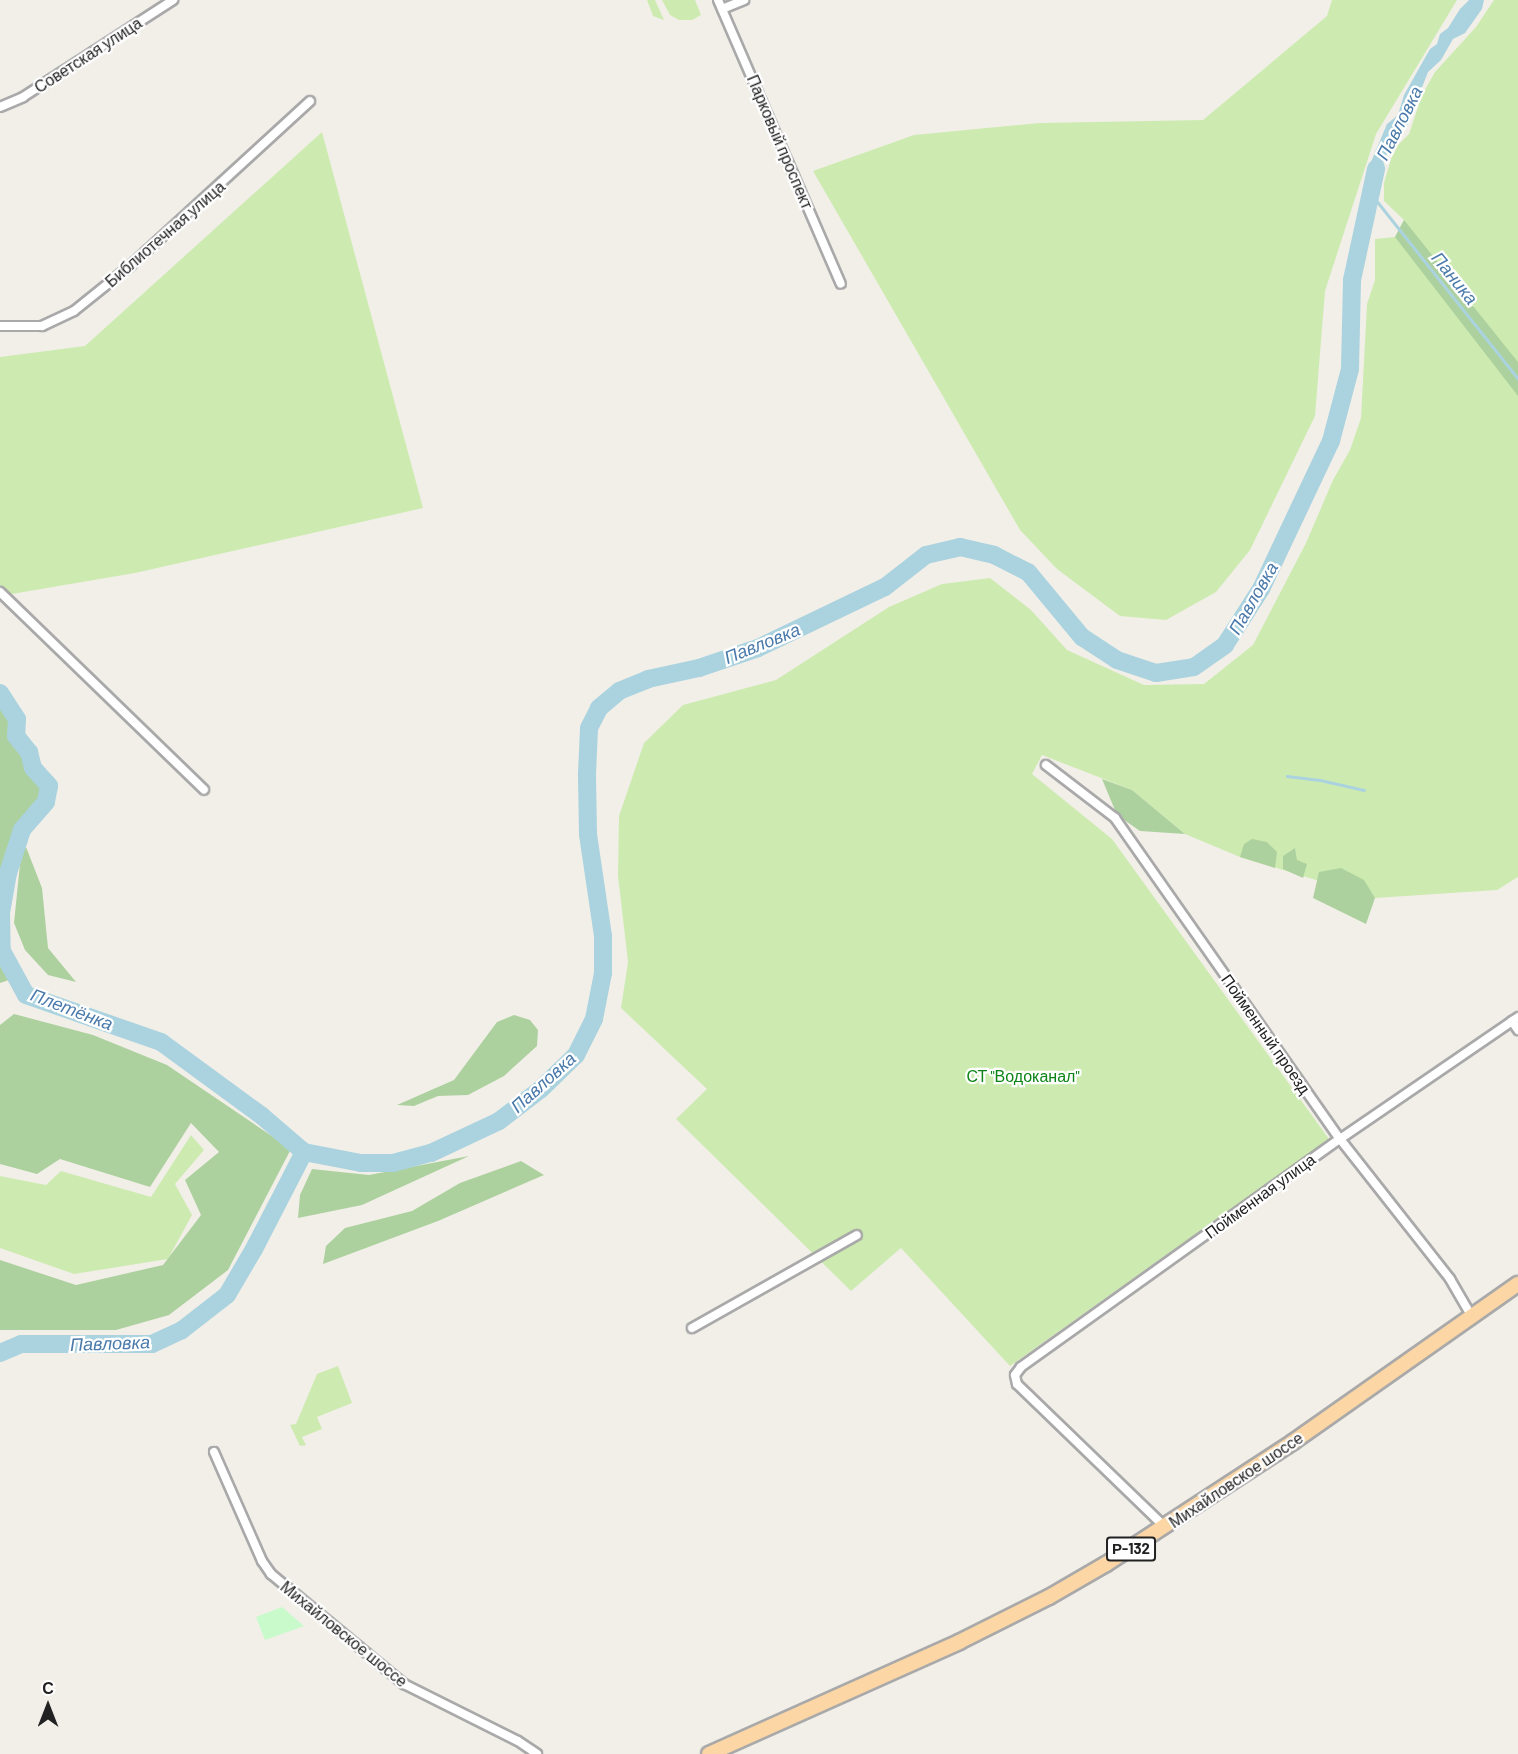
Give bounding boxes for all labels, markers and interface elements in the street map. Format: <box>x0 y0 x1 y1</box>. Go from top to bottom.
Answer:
street label: Советская улица <box>31 13 145 97</box>
street label: Парковый проспект <box>743 72 817 212</box>
water label: Павловка <box>1371 82 1427 164</box>
street label: Библиотечная улица <box>101 177 229 291</box>
water label: Паника <box>1427 247 1483 309</box>
water label: Павловка <box>1224 558 1282 638</box>
water label: Павловка <box>721 618 803 668</box>
street label: Пойменный проезд <box>1217 970 1315 1098</box>
water label: Плетёнка <box>28 983 116 1035</box>
water label: Павловка <box>506 1047 580 1117</box>
park label: СТ "Водоканал" <box>966 1066 1080 1086</box>
street label: Пойменная улица <box>1201 1150 1319 1242</box>
water label: Павловка <box>70 1331 150 1355</box>
street label: Михайловское шоссе <box>1165 1428 1307 1532</box>
road number: Р-132 <box>1106 1537 1156 1561</box>
street label: Михайловское шоссе <box>277 1577 411 1691</box>
north arrow <box>18 1676 78 1736</box>
text: С <box>42 1678 54 1697</box>

